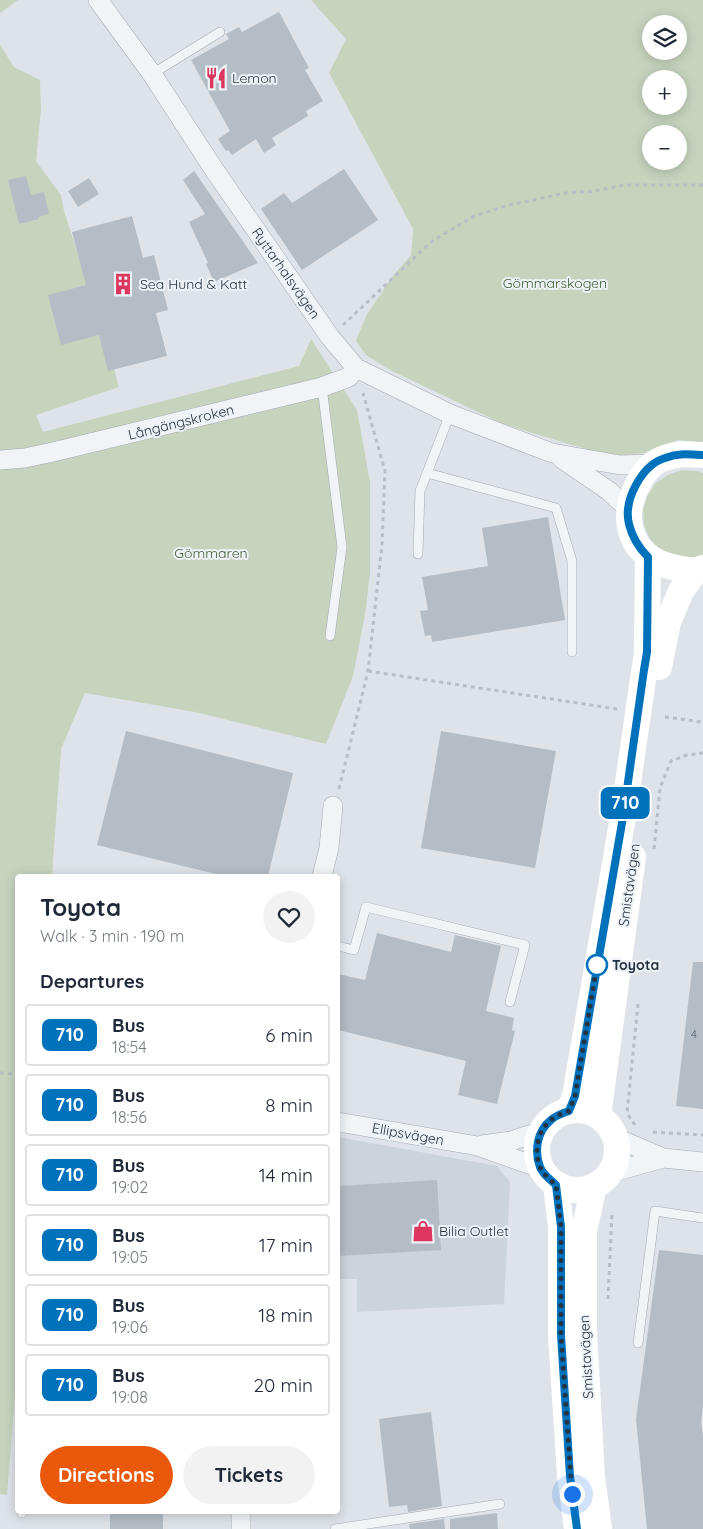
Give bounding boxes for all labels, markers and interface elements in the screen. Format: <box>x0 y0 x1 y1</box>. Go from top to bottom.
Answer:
map controls <box>642 15 687 170</box>
button: layers <box>642 15 687 60</box>
restaurant icon: Lemon <box>203 65 229 91</box>
place label: Lemon <box>232 69 277 87</box>
button: + <box>642 70 687 115</box>
button: − <box>642 125 687 170</box>
street label: Ryttarhalsvägen <box>248 224 324 322</box>
building icon: Sea Hund & Katt <box>110 271 136 297</box>
park label: Gömmarskogen <box>503 274 607 292</box>
place label: Sea Hund & Katt <box>140 275 248 293</box>
street label: Långängskroken <box>126 400 236 444</box>
park label: Gömmaren <box>174 544 248 562</box>
line badge: 710 <box>596 787 654 819</box>
text: 710 <box>611 791 639 814</box>
street label: Smistavägen <box>614 842 644 928</box>
button: heart <box>263 891 315 943</box>
text: Toyota <box>40 892 121 922</box>
text: Walk · 3 min · 190 m <box>40 926 184 946</box>
marker: Toyota <box>586 954 608 976</box>
place label: Toyota <box>612 956 659 974</box>
text: Departures <box>40 969 144 993</box>
text: Bus <box>112 1013 145 1037</box>
text: 710 <box>55 1023 84 1046</box>
text: 6 min <box>265 1023 313 1047</box>
house number: 4 <box>691 1027 697 1041</box>
text: 18:54 <box>112 1037 147 1057</box>
text: Bus <box>112 1083 145 1107</box>
text: 710 <box>55 1093 84 1116</box>
text: 8 min <box>265 1093 313 1117</box>
text: 18:56 <box>112 1107 147 1127</box>
street label: Ellipsvägen <box>371 1119 445 1149</box>
text: Bus <box>112 1153 145 1177</box>
text: 710 <box>55 1163 84 1186</box>
text: 14 min <box>259 1163 313 1187</box>
text: 19:02 <box>112 1177 148 1197</box>
shop icon: Bilia Outlet <box>410 1218 436 1244</box>
place label: Bilia Outlet <box>439 1222 509 1240</box>
text: Bus <box>112 1223 145 1247</box>
text: 710 <box>55 1233 84 1256</box>
text: 17 min <box>259 1233 313 1257</box>
text: 19:05 <box>112 1247 148 1267</box>
text: Bus <box>112 1293 145 1317</box>
text: 710 <box>55 1303 84 1326</box>
text: 18 min <box>258 1303 313 1327</box>
street label: Smistavägen <box>575 1315 597 1399</box>
text: 19:06 <box>112 1317 148 1337</box>
text: Bus <box>112 1363 145 1387</box>
text: 710 <box>55 1373 84 1396</box>
text: 20 min <box>254 1373 313 1397</box>
text: 19:08 <box>112 1387 148 1407</box>
button: Directions <box>40 1446 173 1504</box>
button: Tickets <box>183 1446 315 1504</box>
your location <box>560 1482 585 1507</box>

